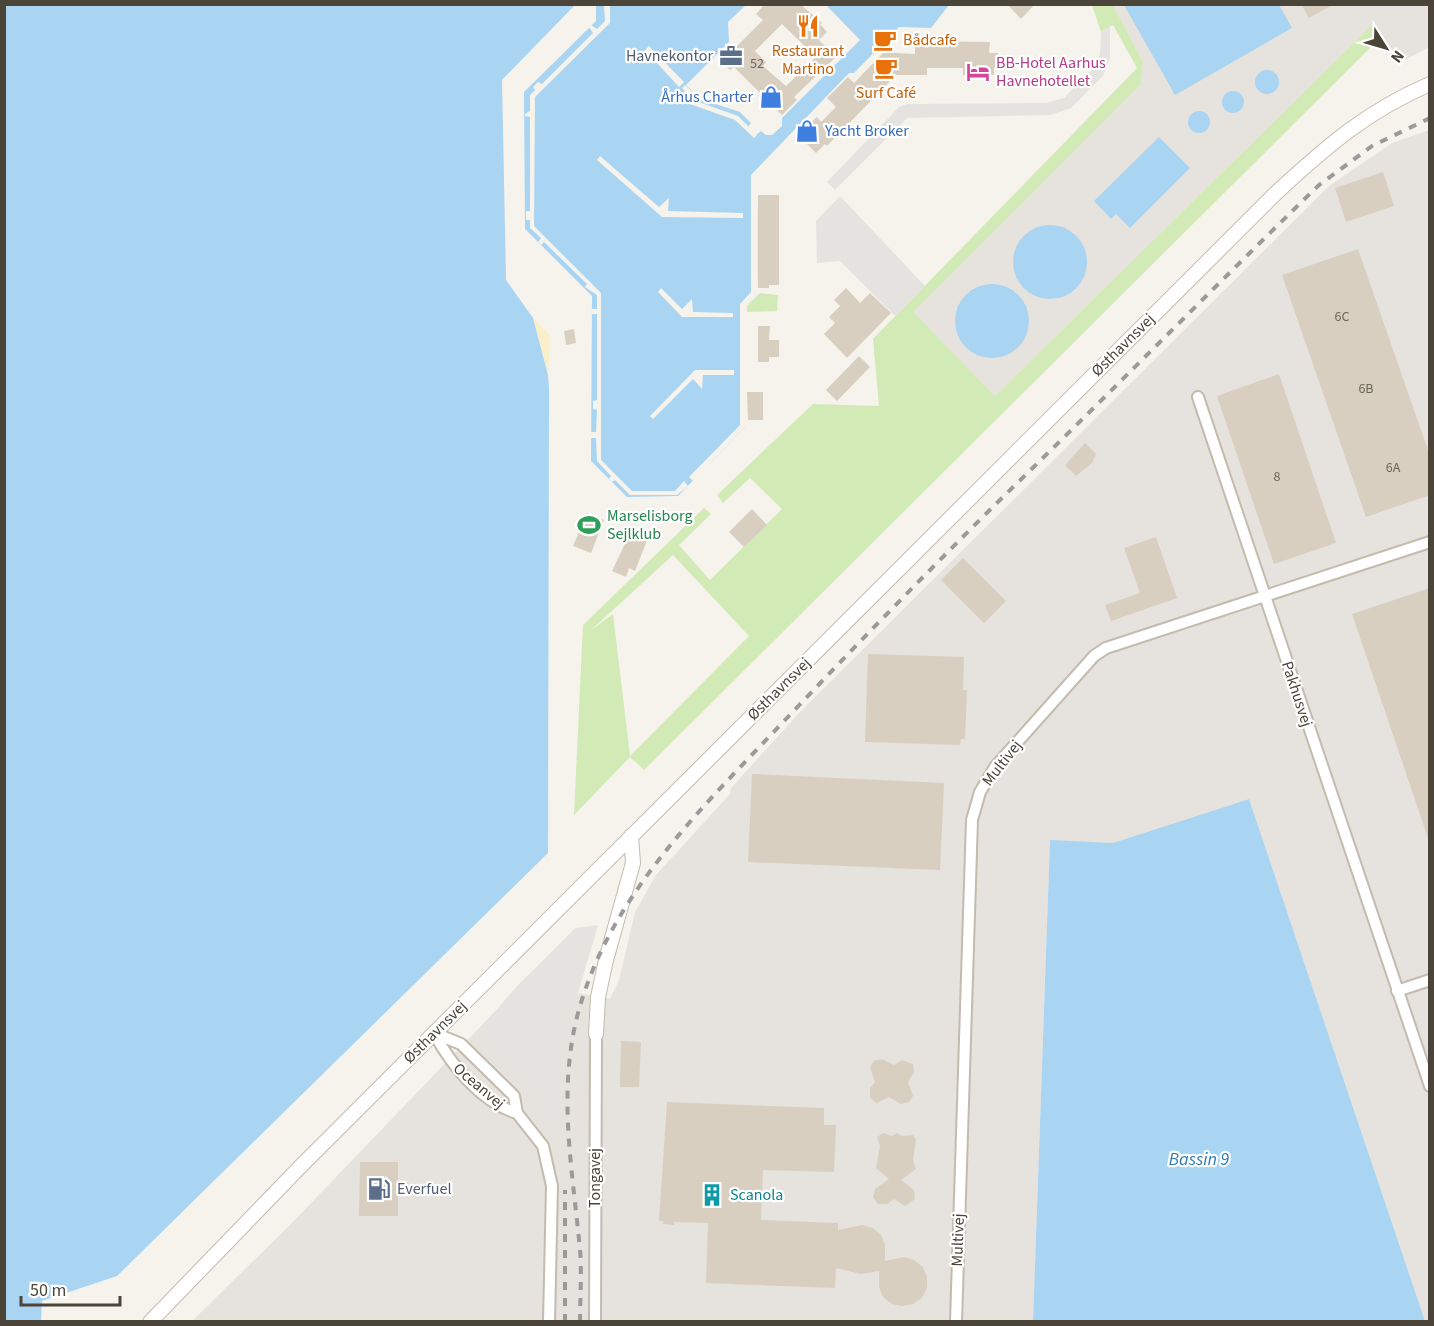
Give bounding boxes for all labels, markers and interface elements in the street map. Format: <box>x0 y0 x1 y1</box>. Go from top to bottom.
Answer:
restaurant icon: Restaurant Martino <box>795 13 821 39</box>
north arrow <box>1356 18 1416 78</box>
cafe icon: Bådcafe <box>872 27 898 53</box>
place label: Bådcafe <box>903 29 957 51</box>
place label: Restaurant Martino <box>772 40 845 80</box>
office icon: Havnekontor <box>718 43 744 69</box>
place label: Havnekontor <box>626 45 713 67</box>
text: N <box>1385 46 1409 67</box>
place label: BB-Hotel Aarhus Havnehotellet <box>996 52 1106 92</box>
house number: 52 <box>750 54 764 74</box>
cafe icon: Surf Café <box>873 55 899 81</box>
hotel icon: BB-Hotel Aarhus Havnehotellet <box>965 59 991 85</box>
place label: Surf Café <box>856 82 916 104</box>
shop icon: Århus Charter <box>758 84 784 110</box>
place label: Århus Charter <box>661 86 753 108</box>
shop icon: Yacht Broker <box>794 118 820 144</box>
place label: Yacht Broker <box>824 120 909 142</box>
house number: 6C <box>1335 307 1349 327</box>
street label: Østhavnsvej <box>1086 308 1160 382</box>
house number: 6B <box>1358 379 1374 399</box>
house number: 6A <box>1386 458 1401 478</box>
house number: 8 <box>1274 467 1281 487</box>
place label: Marselisborg Sejlklub <box>607 505 693 545</box>
sports icon: Marselisborg Sejlklub <box>576 512 602 538</box>
street label: Østhavnsvej <box>742 652 816 726</box>
street label: Pakhusvej <box>1276 658 1318 730</box>
street label: Multivej <box>977 735 1027 791</box>
street label: Østhavnsvej <box>398 995 472 1069</box>
street label: Oceanvej <box>448 1058 510 1114</box>
water label: Bassin 9 <box>1169 1147 1230 1172</box>
street label: Tongavej <box>584 1148 606 1208</box>
fuel station icon: Everfuel <box>366 1176 392 1202</box>
place label: Everfuel <box>397 1178 452 1200</box>
building icon: Scanola <box>699 1182 725 1208</box>
place label: Scanola <box>730 1184 783 1206</box>
street label: Multivej <box>946 1213 970 1267</box>
scale bar <box>21 1269 120 1307</box>
text: 50 m <box>30 1278 66 1303</box>

